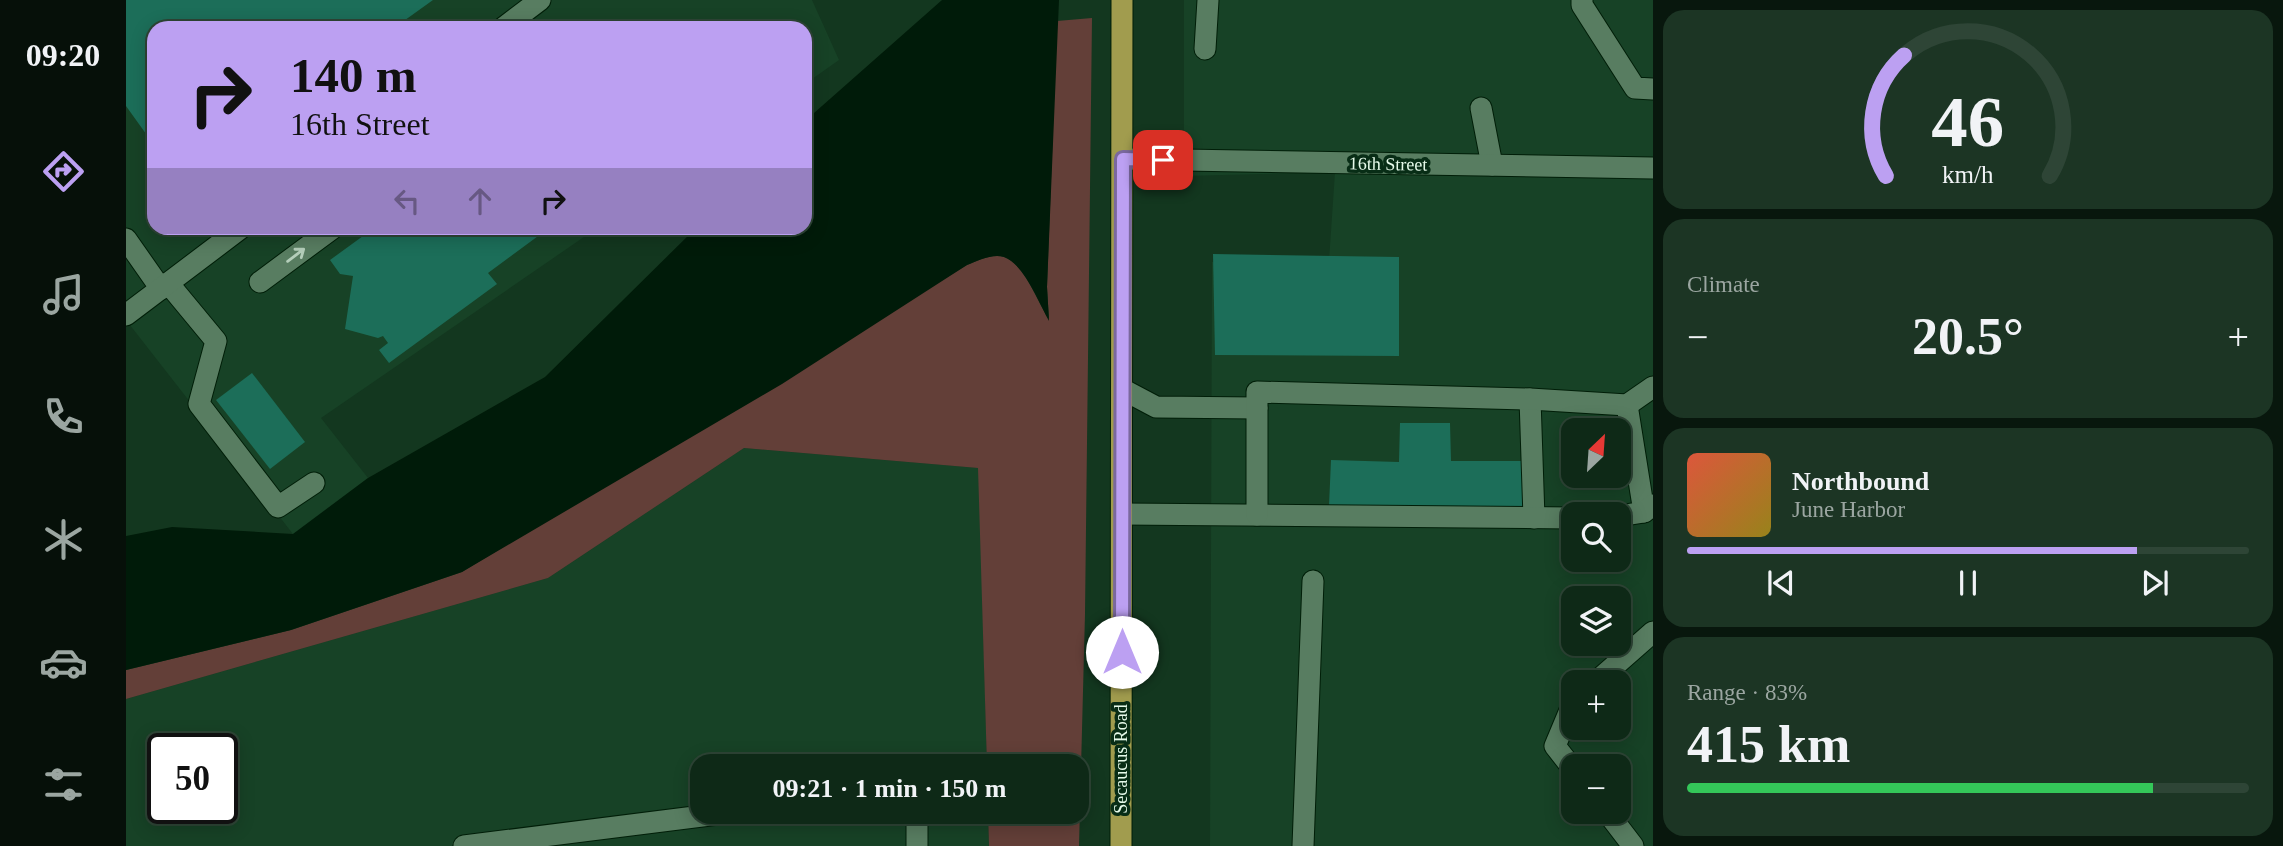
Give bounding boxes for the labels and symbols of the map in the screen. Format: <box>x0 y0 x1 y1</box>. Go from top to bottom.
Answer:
pin <box>1133 130 1193 190</box>
street label: 16th Street <box>1349 153 1427 175</box>
one-way arrow <box>287 247 305 262</box>
north arrow <box>1561 418 1631 488</box>
position arrow <box>1085 615 1159 689</box>
street label: Secaucus Road <box>1111 704 1131 814</box>
speed limit sign: 50 <box>147 733 238 824</box>

